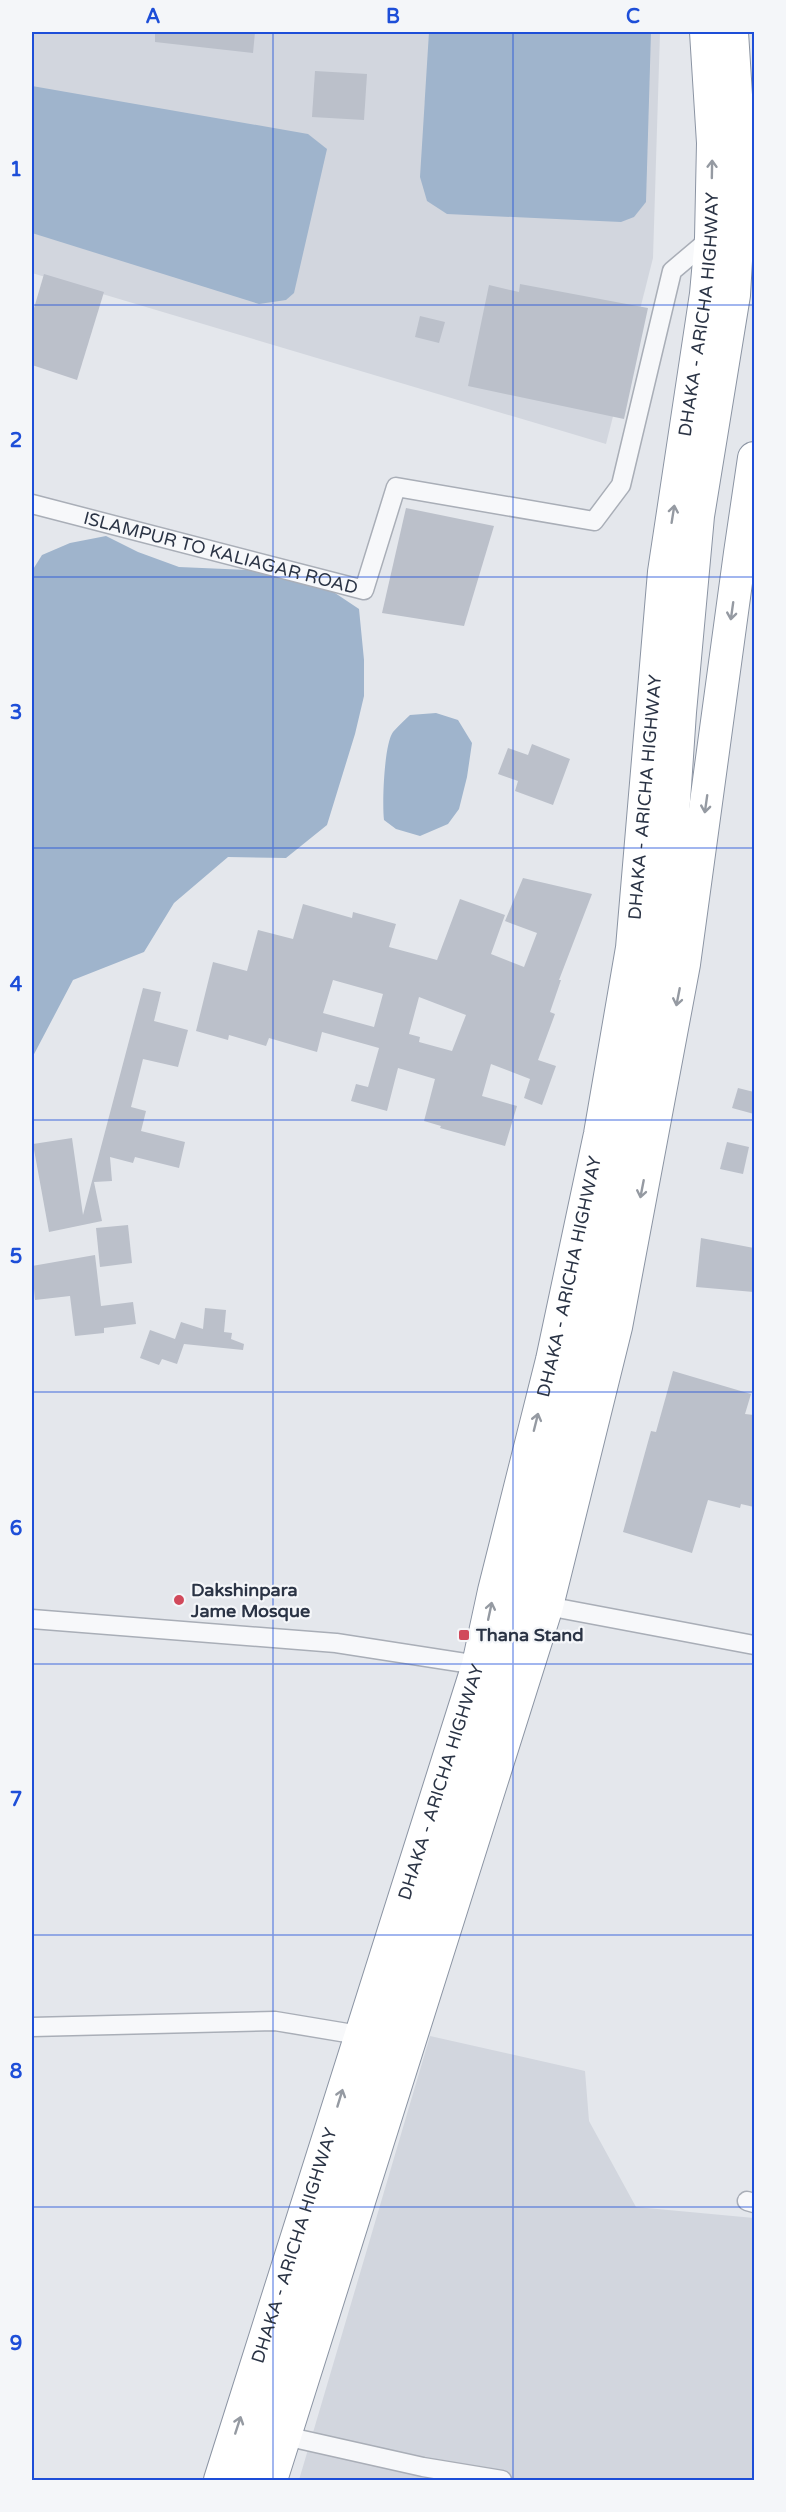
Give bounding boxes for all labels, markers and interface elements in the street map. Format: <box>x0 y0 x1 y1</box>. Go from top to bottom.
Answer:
text: A <box>146 5 161 29</box>
text: B <box>386 5 400 29</box>
text: C <box>626 5 640 29</box>
text: 1 <box>10 158 22 182</box>
one-way arrow <box>706 160 718 180</box>
street label: DHAKA - ARICHA HIGHWAY <box>674 191 723 438</box>
text: 2 <box>10 429 22 453</box>
one-way arrow <box>668 505 679 525</box>
street label: ISLAMPUR TO KALIAGAR ROAD <box>81 507 360 599</box>
one-way arrow <box>726 600 737 620</box>
street label: DHAKA - ARICHA HIGHWAY <box>623 673 666 921</box>
text: 3 <box>10 701 22 725</box>
one-way arrow <box>700 794 711 814</box>
text: 4 <box>10 973 23 997</box>
one-way arrow <box>672 987 683 1006</box>
street label: DHAKA - ARICHA HIGHWAY <box>532 1153 606 1399</box>
one-way arrow <box>636 1178 647 1198</box>
text: 5 <box>10 1245 22 1269</box>
one-way arrow <box>531 1413 543 1432</box>
text: 6 <box>10 1517 22 1541</box>
place label: Dakshinpara Jame Mosque <box>190 1579 310 1622</box>
marker: Dakshinpara Jame Mosque <box>172 1593 186 1607</box>
one-way arrow <box>485 1602 496 1621</box>
place label: Thana Stand <box>475 1624 584 1646</box>
marker: Thana Stand <box>457 1628 471 1642</box>
street label: DHAKA - ARICHA HIGHWAY <box>393 1661 489 1903</box>
text: 7 <box>10 1788 22 1812</box>
text: 8 <box>10 2060 22 2084</box>
one-way arrow <box>335 2089 346 2108</box>
street label: DHAKA - ARICHA HIGHWAY <box>247 2124 342 2366</box>
text: 9 <box>10 2332 22 2356</box>
one-way arrow <box>233 2416 244 2435</box>

